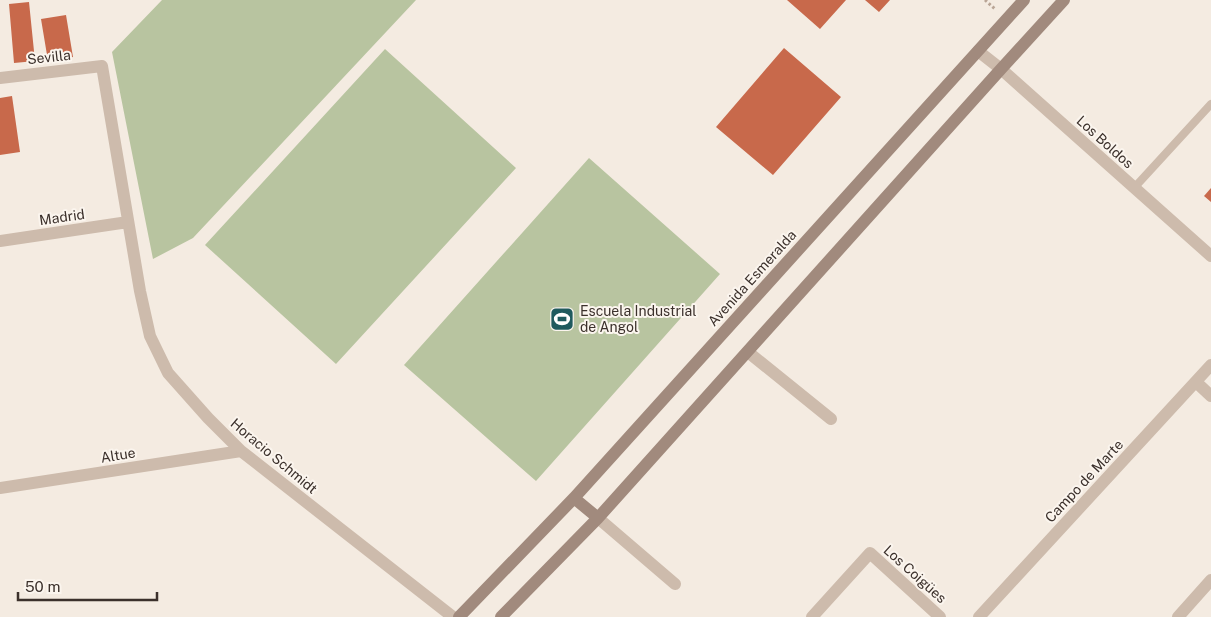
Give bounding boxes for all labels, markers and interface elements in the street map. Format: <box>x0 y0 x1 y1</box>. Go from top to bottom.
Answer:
street label: Sevilla <box>26 47 72 67</box>
street label: Los Boldos <box>1073 112 1137 172</box>
street label: Madrid <box>38 206 86 228</box>
street label: Avenida Esmeralda <box>705 227 799 329</box>
place label: Escuela Industrial de Angol <box>580 303 696 335</box>
sports icon: Escuela Industrial de Angol <box>549 306 575 332</box>
street label: Horacio Schmidt <box>227 415 321 497</box>
street label: Campo de Marte <box>1042 436 1126 526</box>
street label: Altue <box>99 444 137 466</box>
street label: Los Coigües <box>880 542 950 606</box>
scale bar <box>18 570 156 602</box>
text: 50 m <box>25 578 60 595</box>

